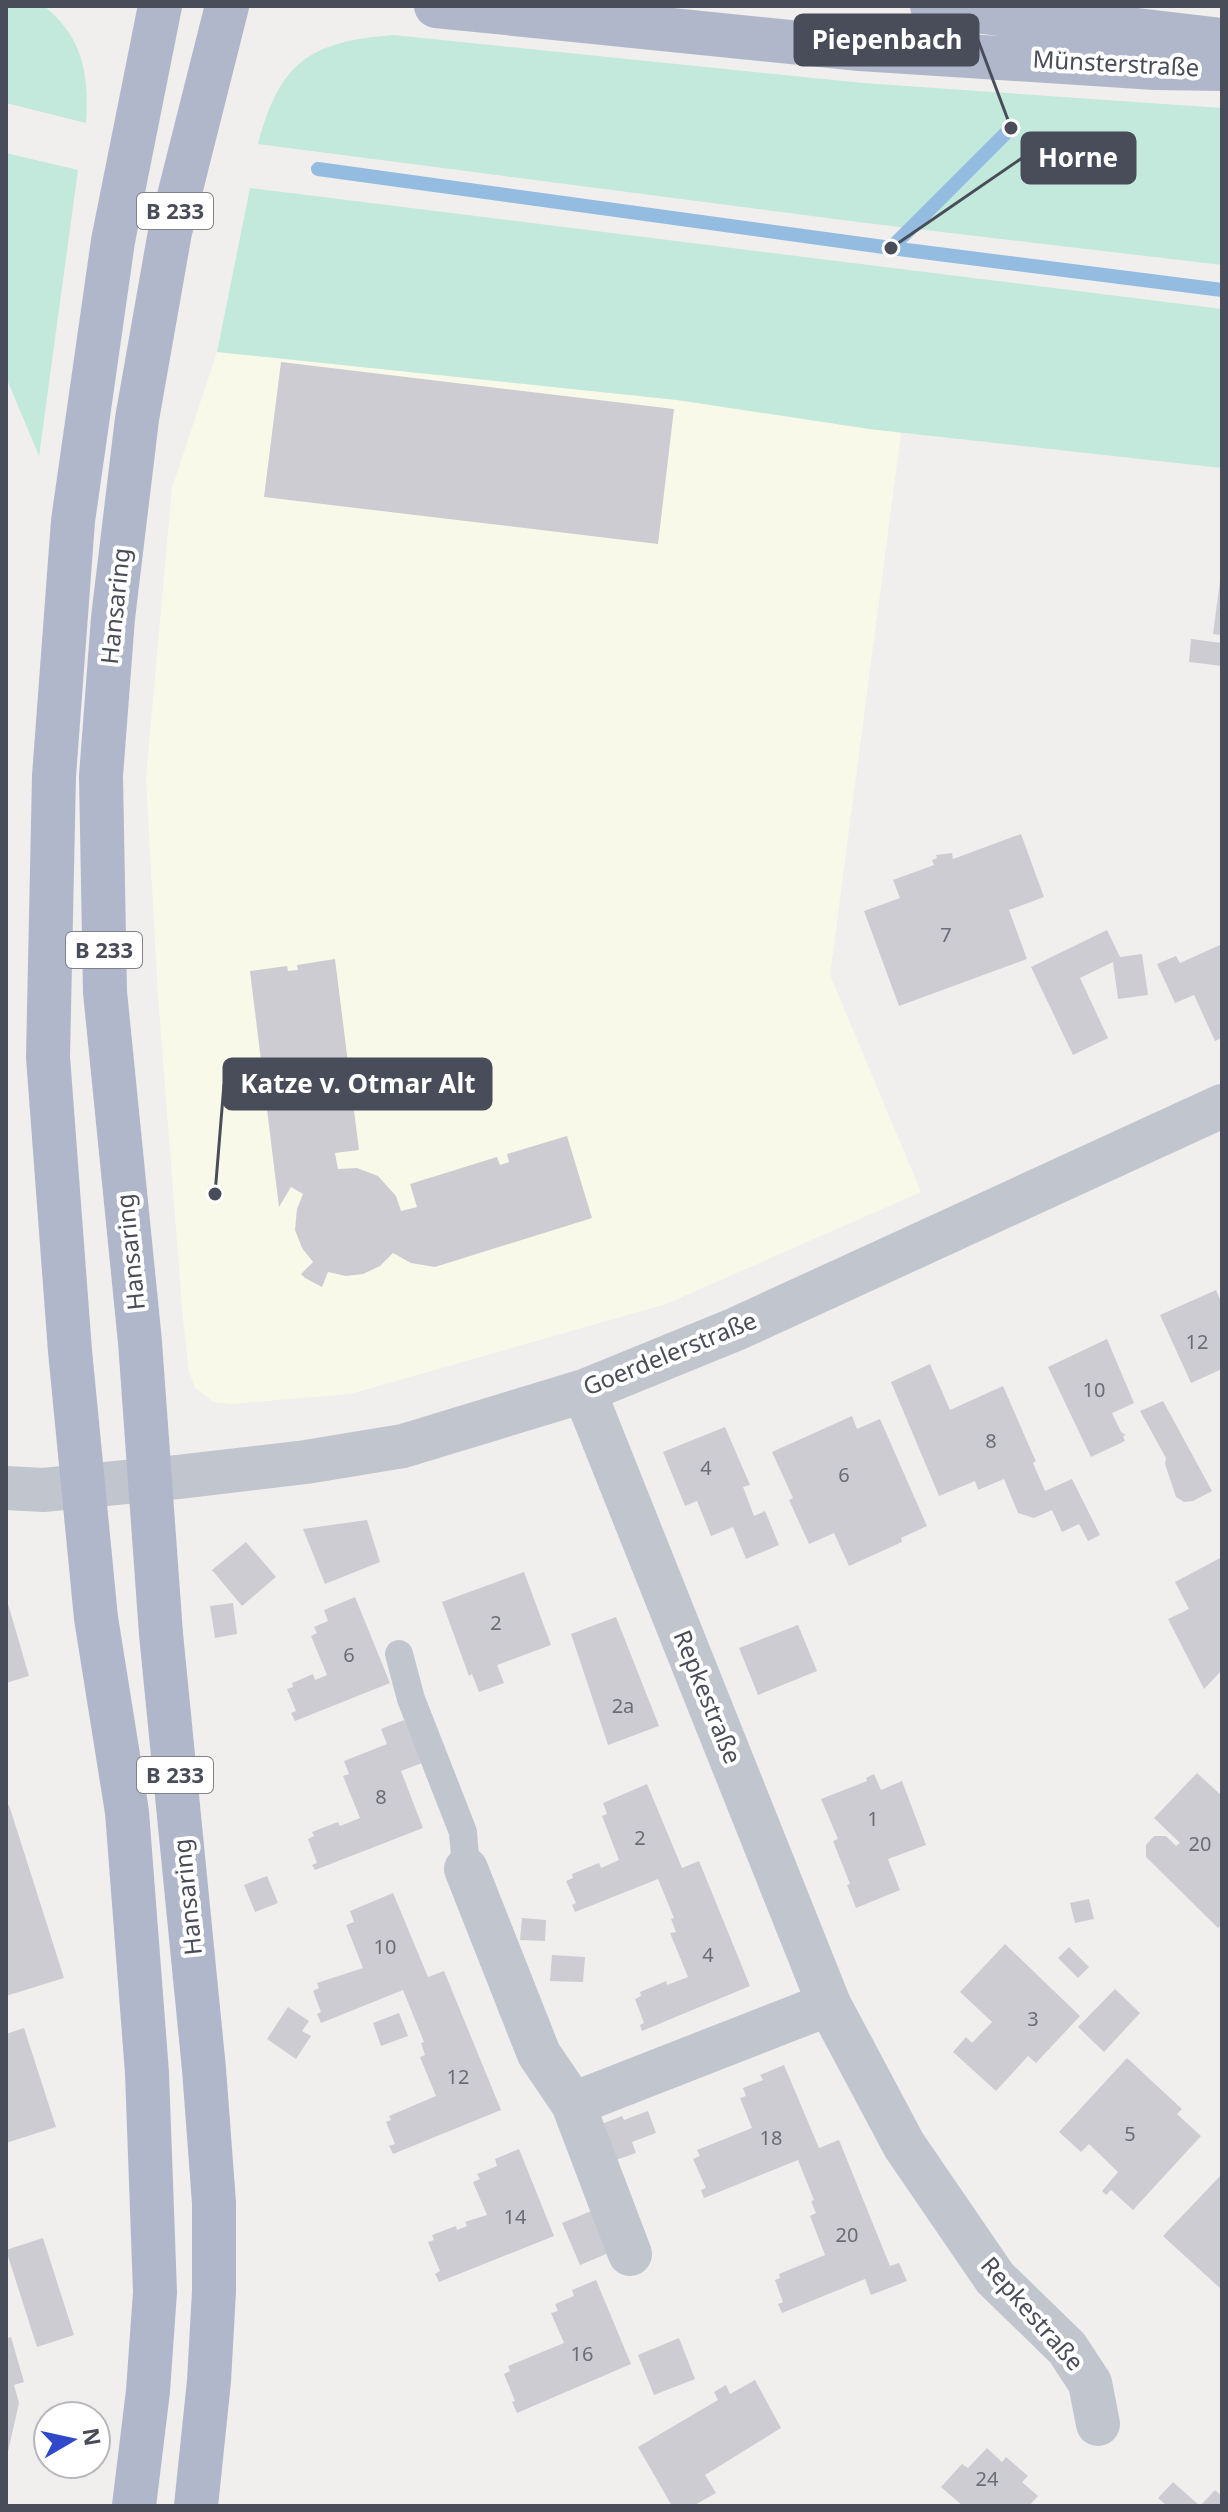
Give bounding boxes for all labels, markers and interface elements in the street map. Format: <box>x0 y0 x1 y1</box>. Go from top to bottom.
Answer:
callout: Piepenbach <box>795 15 978 65</box>
text: Piepenbach <box>812 21 962 57</box>
street label: Münsterstraße <box>1032 42 1200 83</box>
callout: Horne <box>1022 133 1135 183</box>
text: Horne <box>1038 139 1118 175</box>
road number: B 233 <box>137 193 213 229</box>
street label: Hansaring <box>92 546 137 666</box>
house number: 7 <box>940 921 952 948</box>
road number: B 233 <box>66 932 142 968</box>
callout: Katze v. Otmar Alt <box>224 1059 491 1109</box>
text: Katze v. Otmar Alt <box>240 1065 476 1101</box>
street label: Hansaring <box>107 1192 152 1312</box>
street label: Goerdelerstraße <box>578 1303 761 1402</box>
house number: 12 <box>1186 1328 1208 1355</box>
house number: 10 <box>1083 1376 1105 1403</box>
house number: 8 <box>985 1427 997 1454</box>
house number: 4 <box>700 1454 712 1481</box>
house number: 6 <box>838 1461 850 1488</box>
house number: 2 <box>490 1609 502 1636</box>
street label: Repkestraße <box>667 1625 750 1768</box>
house number: 6 <box>343 1641 355 1668</box>
house number: 2a <box>612 1692 634 1719</box>
road number: B 233 <box>137 1757 213 1793</box>
house number: 8 <box>375 1783 387 1810</box>
house number: 1 <box>867 1805 879 1832</box>
house number: 2 <box>634 1824 646 1851</box>
house number: 20 <box>1189 1830 1211 1857</box>
street label: Hansaring <box>164 1837 209 1957</box>
house number: 10 <box>374 1933 396 1960</box>
house number: 4 <box>702 1941 714 1968</box>
house number: 3 <box>1027 2005 1039 2032</box>
house number: 12 <box>447 2063 469 2090</box>
house number: 5 <box>1124 2120 1136 2147</box>
house number: 18 <box>760 2124 782 2151</box>
house number: 14 <box>504 2203 527 2230</box>
house number: 20 <box>836 2221 858 2248</box>
street label: Repkestraße <box>974 2249 1092 2377</box>
house number: 16 <box>571 2340 593 2367</box>
north arrow <box>32 2400 112 2480</box>
text: N <box>77 2426 109 2448</box>
house number: 24 <box>976 2465 999 2492</box>

